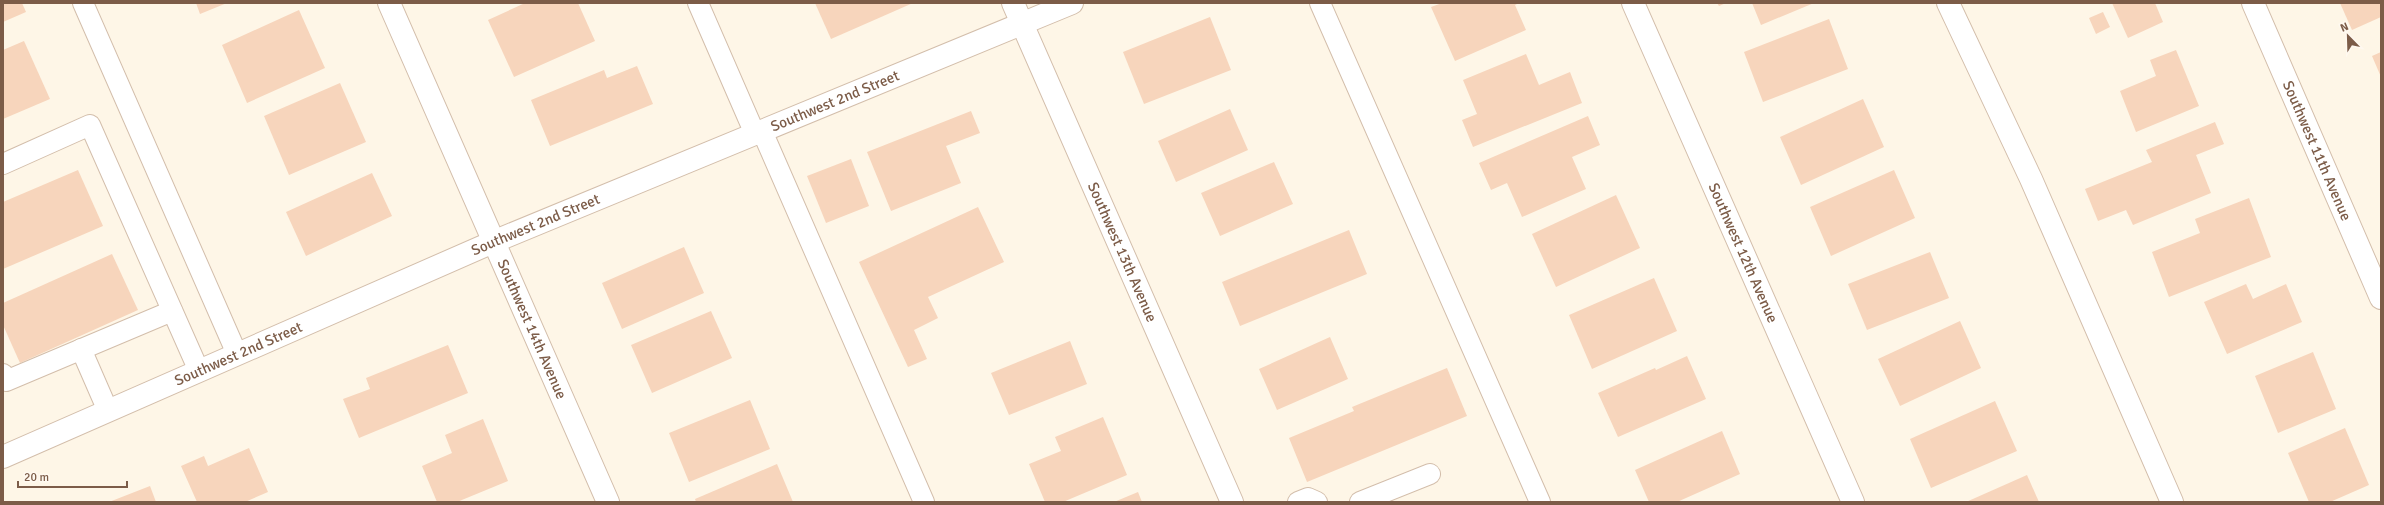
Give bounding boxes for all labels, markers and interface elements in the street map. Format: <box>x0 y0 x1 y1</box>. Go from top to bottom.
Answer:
north arrow <box>2328 16 2368 56</box>
text: N <box>2338 20 2350 35</box>
street label: Southwest 2nd Street <box>768 66 902 135</box>
street label: Southwest 11th Avenue <box>2279 78 2355 223</box>
street label: Southwest 13th Avenue <box>1084 179 1161 325</box>
street label: Southwest 12th Avenue <box>1704 180 1782 325</box>
street label: Southwest 2nd Street <box>468 190 602 259</box>
street label: Southwest 14th Avenue <box>494 256 571 402</box>
street label: Southwest 2nd Street <box>172 318 305 390</box>
scale bar <box>18 463 127 489</box>
text: 20 m <box>24 470 49 485</box>

